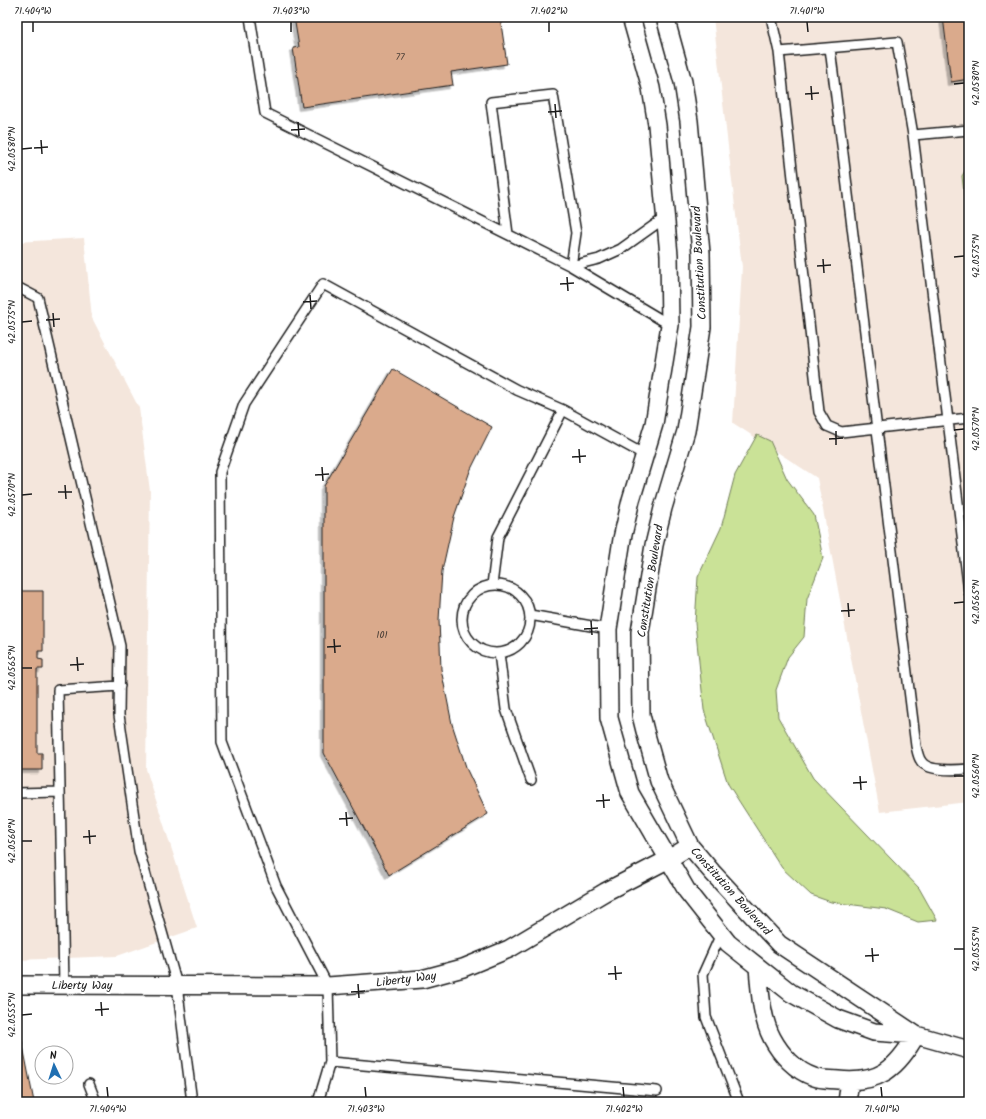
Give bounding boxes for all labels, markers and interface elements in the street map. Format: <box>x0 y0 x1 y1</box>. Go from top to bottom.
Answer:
text: 71.404°W <box>14 3 52 19</box>
text: 71.403°W <box>272 3 310 19</box>
text: 71.402°W <box>530 3 568 19</box>
text: 71.401°W <box>790 3 825 19</box>
house number: 77 <box>395 49 405 65</box>
text: 42.0580°N <box>968 60 984 106</box>
text: 42.0580°N <box>4 126 20 172</box>
street label: Constitution Boulevard <box>687 205 712 320</box>
text: 42.0575°N <box>968 234 984 278</box>
text: 42.0575°N <box>4 300 20 344</box>
text: 42.0570°N <box>968 407 984 451</box>
text: 42.0570°N <box>4 473 20 517</box>
street label: Constitution Boulevard <box>632 522 669 639</box>
text: 42.0565°N <box>968 579 984 625</box>
house number: 101 <box>376 627 388 643</box>
text: 42.0565°N <box>4 645 20 691</box>
text: 42.0560°N <box>968 753 984 798</box>
text: 42.0560°N <box>4 818 20 863</box>
street label: Constitution Boulevard <box>685 843 777 941</box>
text: 42.0555°N <box>968 926 984 971</box>
street label: Liberty Way <box>375 966 438 993</box>
street label: Liberty Way <box>52 976 113 995</box>
text: 42.0555°N <box>4 992 20 1037</box>
north arrow <box>34 1045 74 1085</box>
text: N <box>49 1047 58 1065</box>
text: 71.404°W <box>89 1101 127 1117</box>
text: 71.403°W <box>347 1101 385 1117</box>
text: 71.402°W <box>605 1101 643 1117</box>
text: 71.401°W <box>865 1101 900 1117</box>

